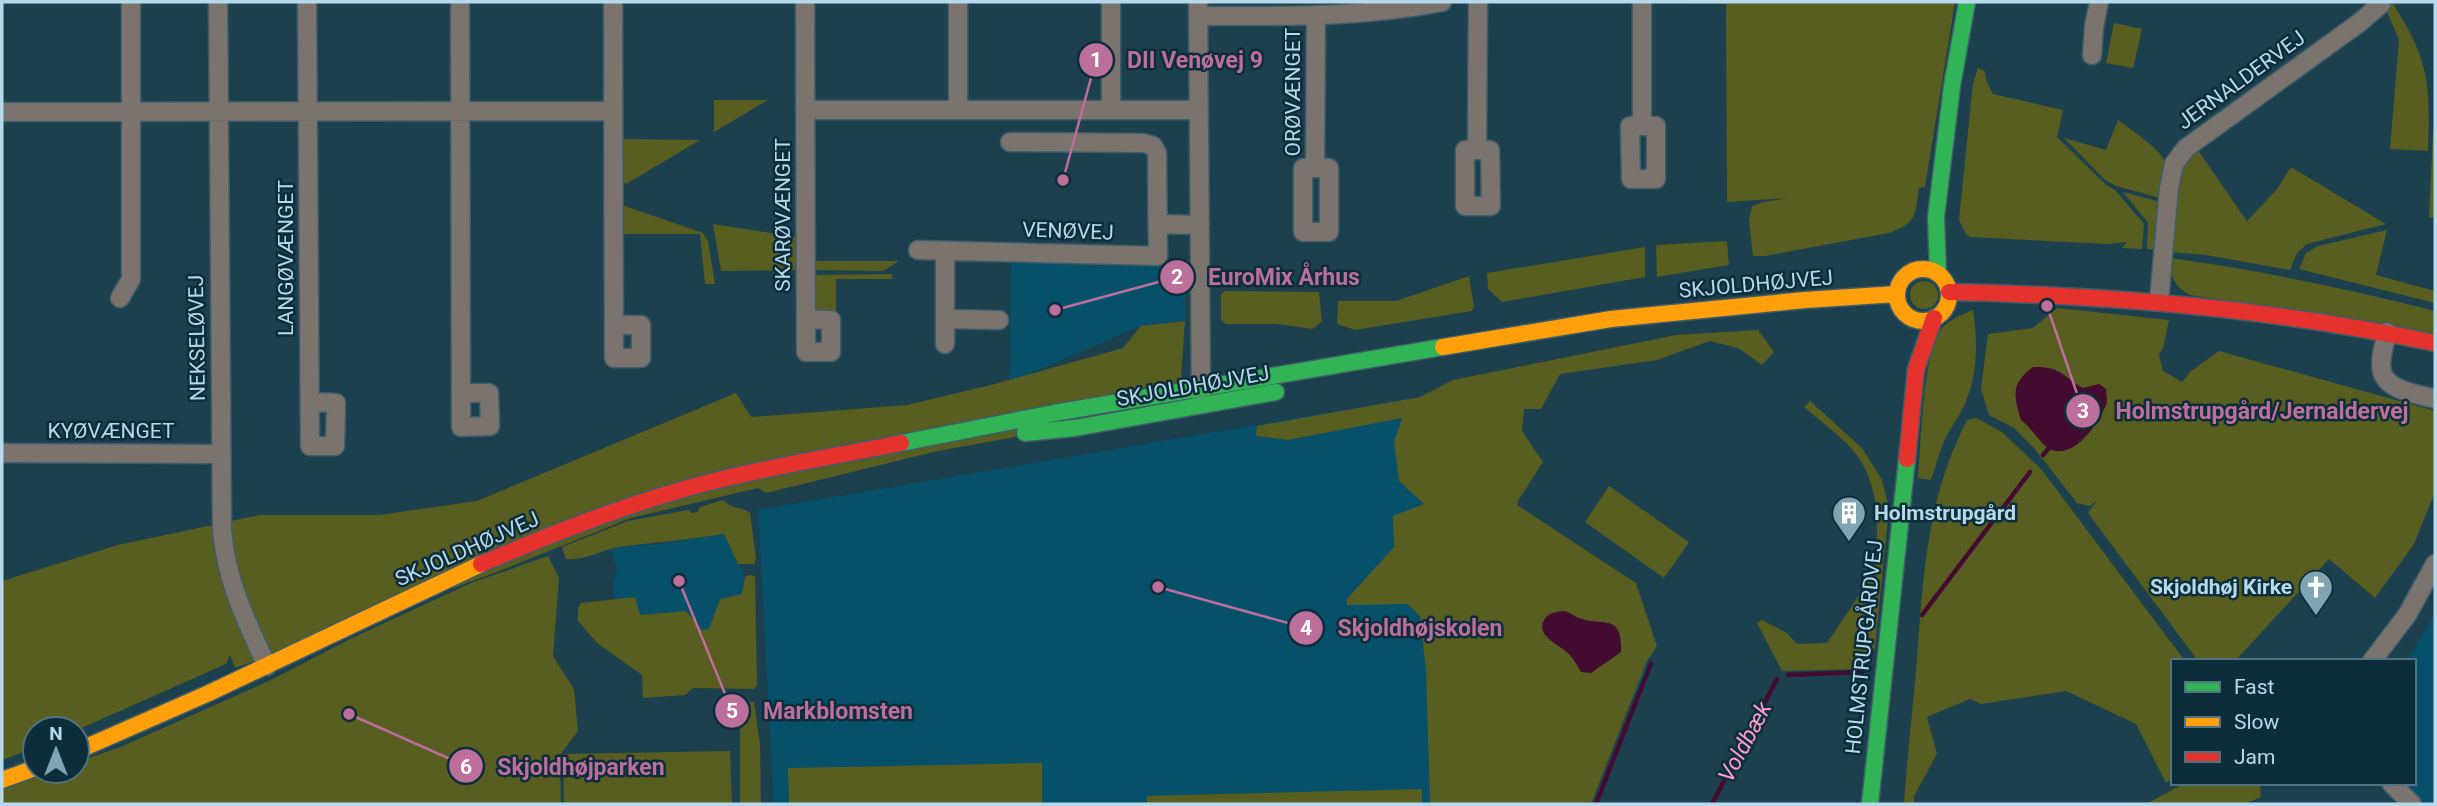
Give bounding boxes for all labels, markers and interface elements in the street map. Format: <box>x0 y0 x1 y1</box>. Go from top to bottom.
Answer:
street label: JERNALDERVEJ <box>2172 26 2310 134</box>
street label: ORØVÆNGET <box>1281 27 1305 156</box>
callout: DII Venøvej 9 <box>1079 38 1277 82</box>
text: DII Venøvej 9 <box>1127 47 1263 74</box>
text: 1 <box>1090 48 1102 72</box>
street label: SKARØVÆNGET <box>771 138 795 292</box>
street label: LANGØVÆNGET <box>274 180 298 336</box>
street label: VENØVEJ <box>1022 217 1114 245</box>
callout: EuroMix Århus <box>1159 255 1374 299</box>
text: EuroMix Århus <box>1208 262 1360 291</box>
text: 2 <box>1171 265 1183 289</box>
street label: SKJOLDHØJVEJ <box>1678 265 1834 303</box>
street label: NEKSELØVEJ <box>184 275 210 401</box>
street label: SKJOLDHØJVEJ <box>1115 361 1271 411</box>
callout: Holmstrupgård/Jernaldervej <box>2066 389 2422 433</box>
text: Holmstrupgård/Jernaldervej <box>2115 398 2409 425</box>
text: 3 <box>2077 399 2089 423</box>
street label: KYØVÆNGET <box>48 419 175 443</box>
building icon: Holmstrupgård <box>1830 494 1868 543</box>
place label: Holmstrupgård <box>1874 501 2016 525</box>
street label: SKJOLDHØJVEJ <box>391 507 543 591</box>
street label: HOLMSTRUPGÅRDVEJ <box>1841 539 1887 755</box>
church icon: Skjoldhøj Kirke <box>2297 568 2335 617</box>
place label: Skjoldhøj Kirke <box>2150 575 2292 599</box>
callout: Skjoldhøjskolen <box>1288 606 1516 650</box>
text: Skjoldhøjskolen <box>1338 615 1502 642</box>
text: 4 <box>1300 616 1312 640</box>
legend <box>2171 659 2416 785</box>
text: Fast <box>2234 675 2275 699</box>
callout: Markblomsten <box>714 689 927 733</box>
water label: Voldbæk <box>1713 697 1778 787</box>
text: Markblomsten <box>763 698 913 725</box>
text: 5 <box>726 699 738 723</box>
text: Slow <box>2234 710 2280 734</box>
north arrow <box>21 715 91 785</box>
text: N <box>49 722 63 745</box>
callout: Skjoldhøjparken <box>448 744 678 788</box>
text: Jam <box>2234 745 2275 769</box>
text: Skjoldhøjparken <box>497 754 665 781</box>
text: 6 <box>460 755 472 779</box>

